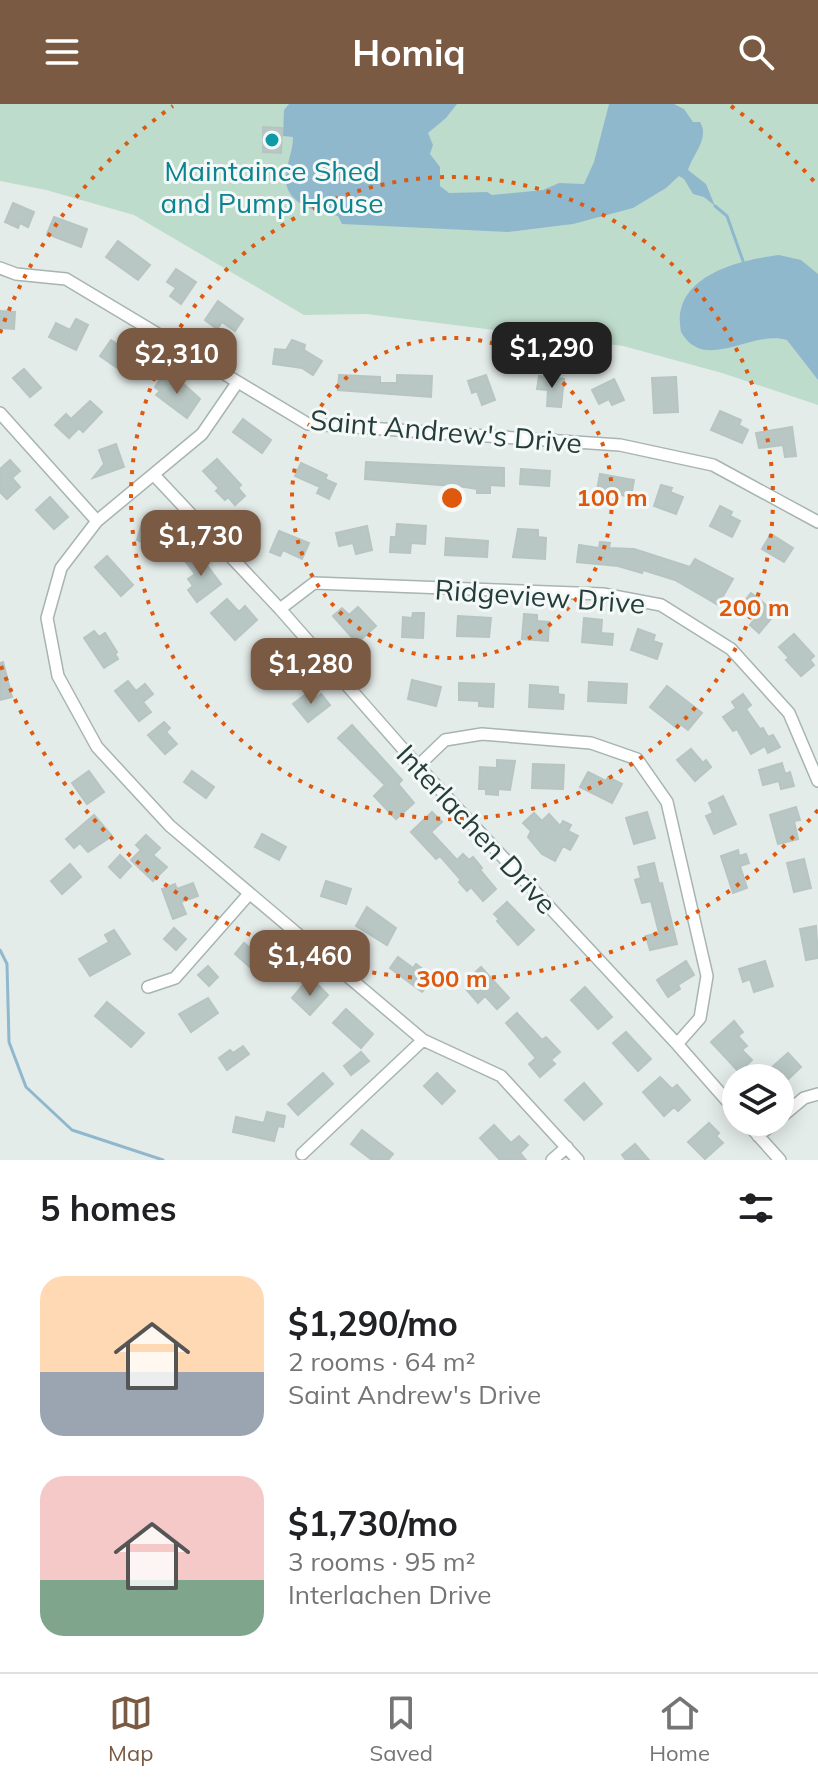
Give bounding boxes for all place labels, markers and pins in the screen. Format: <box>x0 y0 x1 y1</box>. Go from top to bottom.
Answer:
marker: Maintaince Shed and Pump House <box>263 131 281 149</box>
place label: Maintaince Shed and Pump House <box>161 153 383 220</box>
pin: $1,290 <box>487 322 617 390</box>
pin: $2,310 <box>112 328 242 396</box>
centre of rings <box>438 484 466 512</box>
pin: $1,730 <box>136 510 266 578</box>
pin: $1,280 <box>246 638 376 706</box>
pin: $1,460 <box>245 930 375 998</box>

